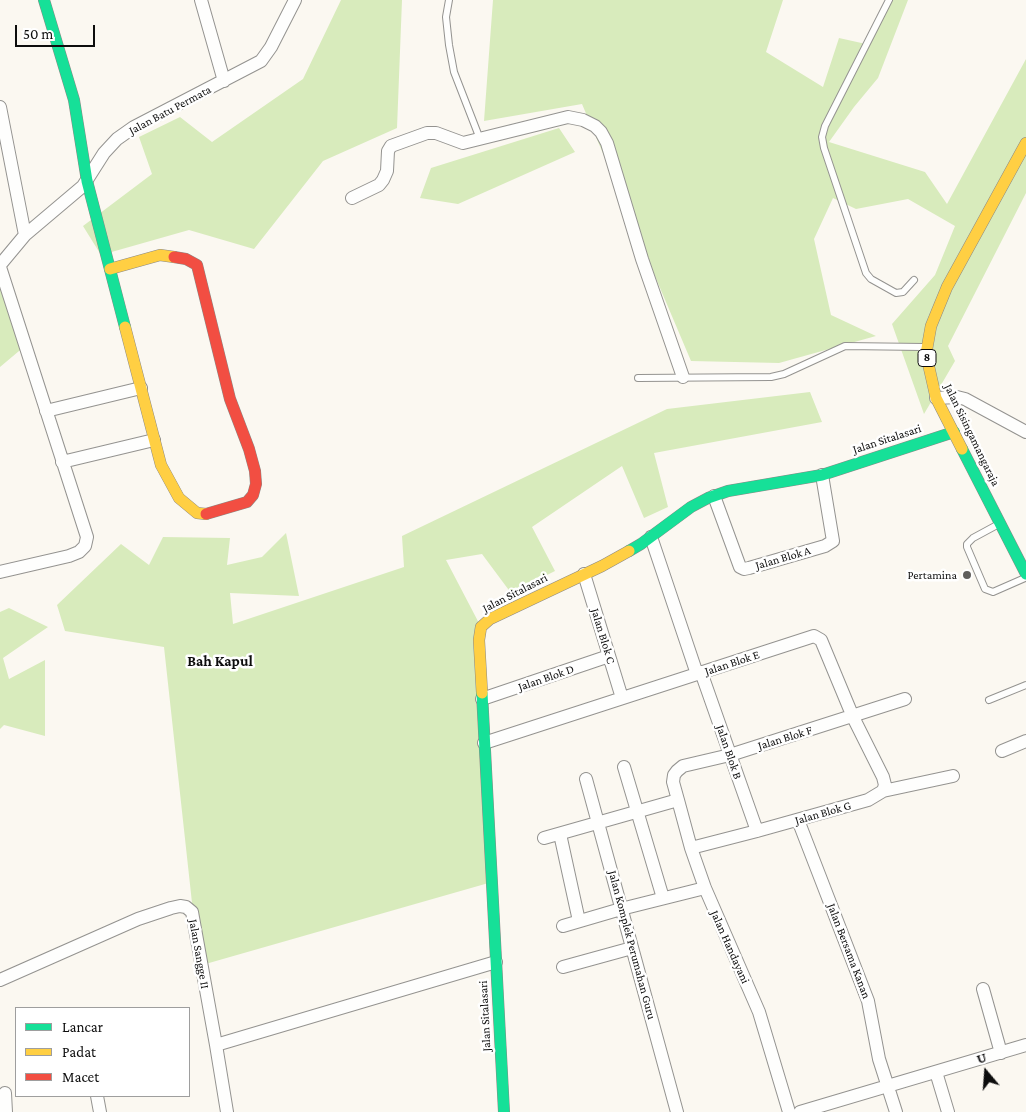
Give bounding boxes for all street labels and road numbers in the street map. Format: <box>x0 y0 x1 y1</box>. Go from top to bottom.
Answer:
street label: Jalan Batu Permata <box>126 82 214 138</box>
road number: 8 <box>918 349 936 366</box>
street label: Jalan Sisingamangaraja <box>941 382 1003 488</box>
street label: Jalan Sitalasari <box>851 421 923 457</box>
street label: Jalan Blok A <box>754 543 812 573</box>
street label: Jalan Sitalasari <box>480 570 550 616</box>
street label: Jalan Blok C <box>588 607 618 665</box>
street label: Jalan Blok E <box>703 647 761 679</box>
street label: Jalan Blok D <box>516 662 576 694</box>
street label: Jalan Blok B <box>713 723 745 781</box>
street label: Jalan Blok F <box>756 723 814 753</box>
street label: Jalan Blok G <box>793 798 853 828</box>
street label: Jalan Komplek Perumahan Guru <box>605 869 659 1021</box>
street label: Jalan Bersama Kanan <box>824 901 874 1001</box>
street label: Jalan Handayani <box>707 908 753 986</box>
street label: Jalan Sangge II <box>186 918 212 990</box>
street label: Jalan Sitalasari <box>476 980 494 1052</box>

